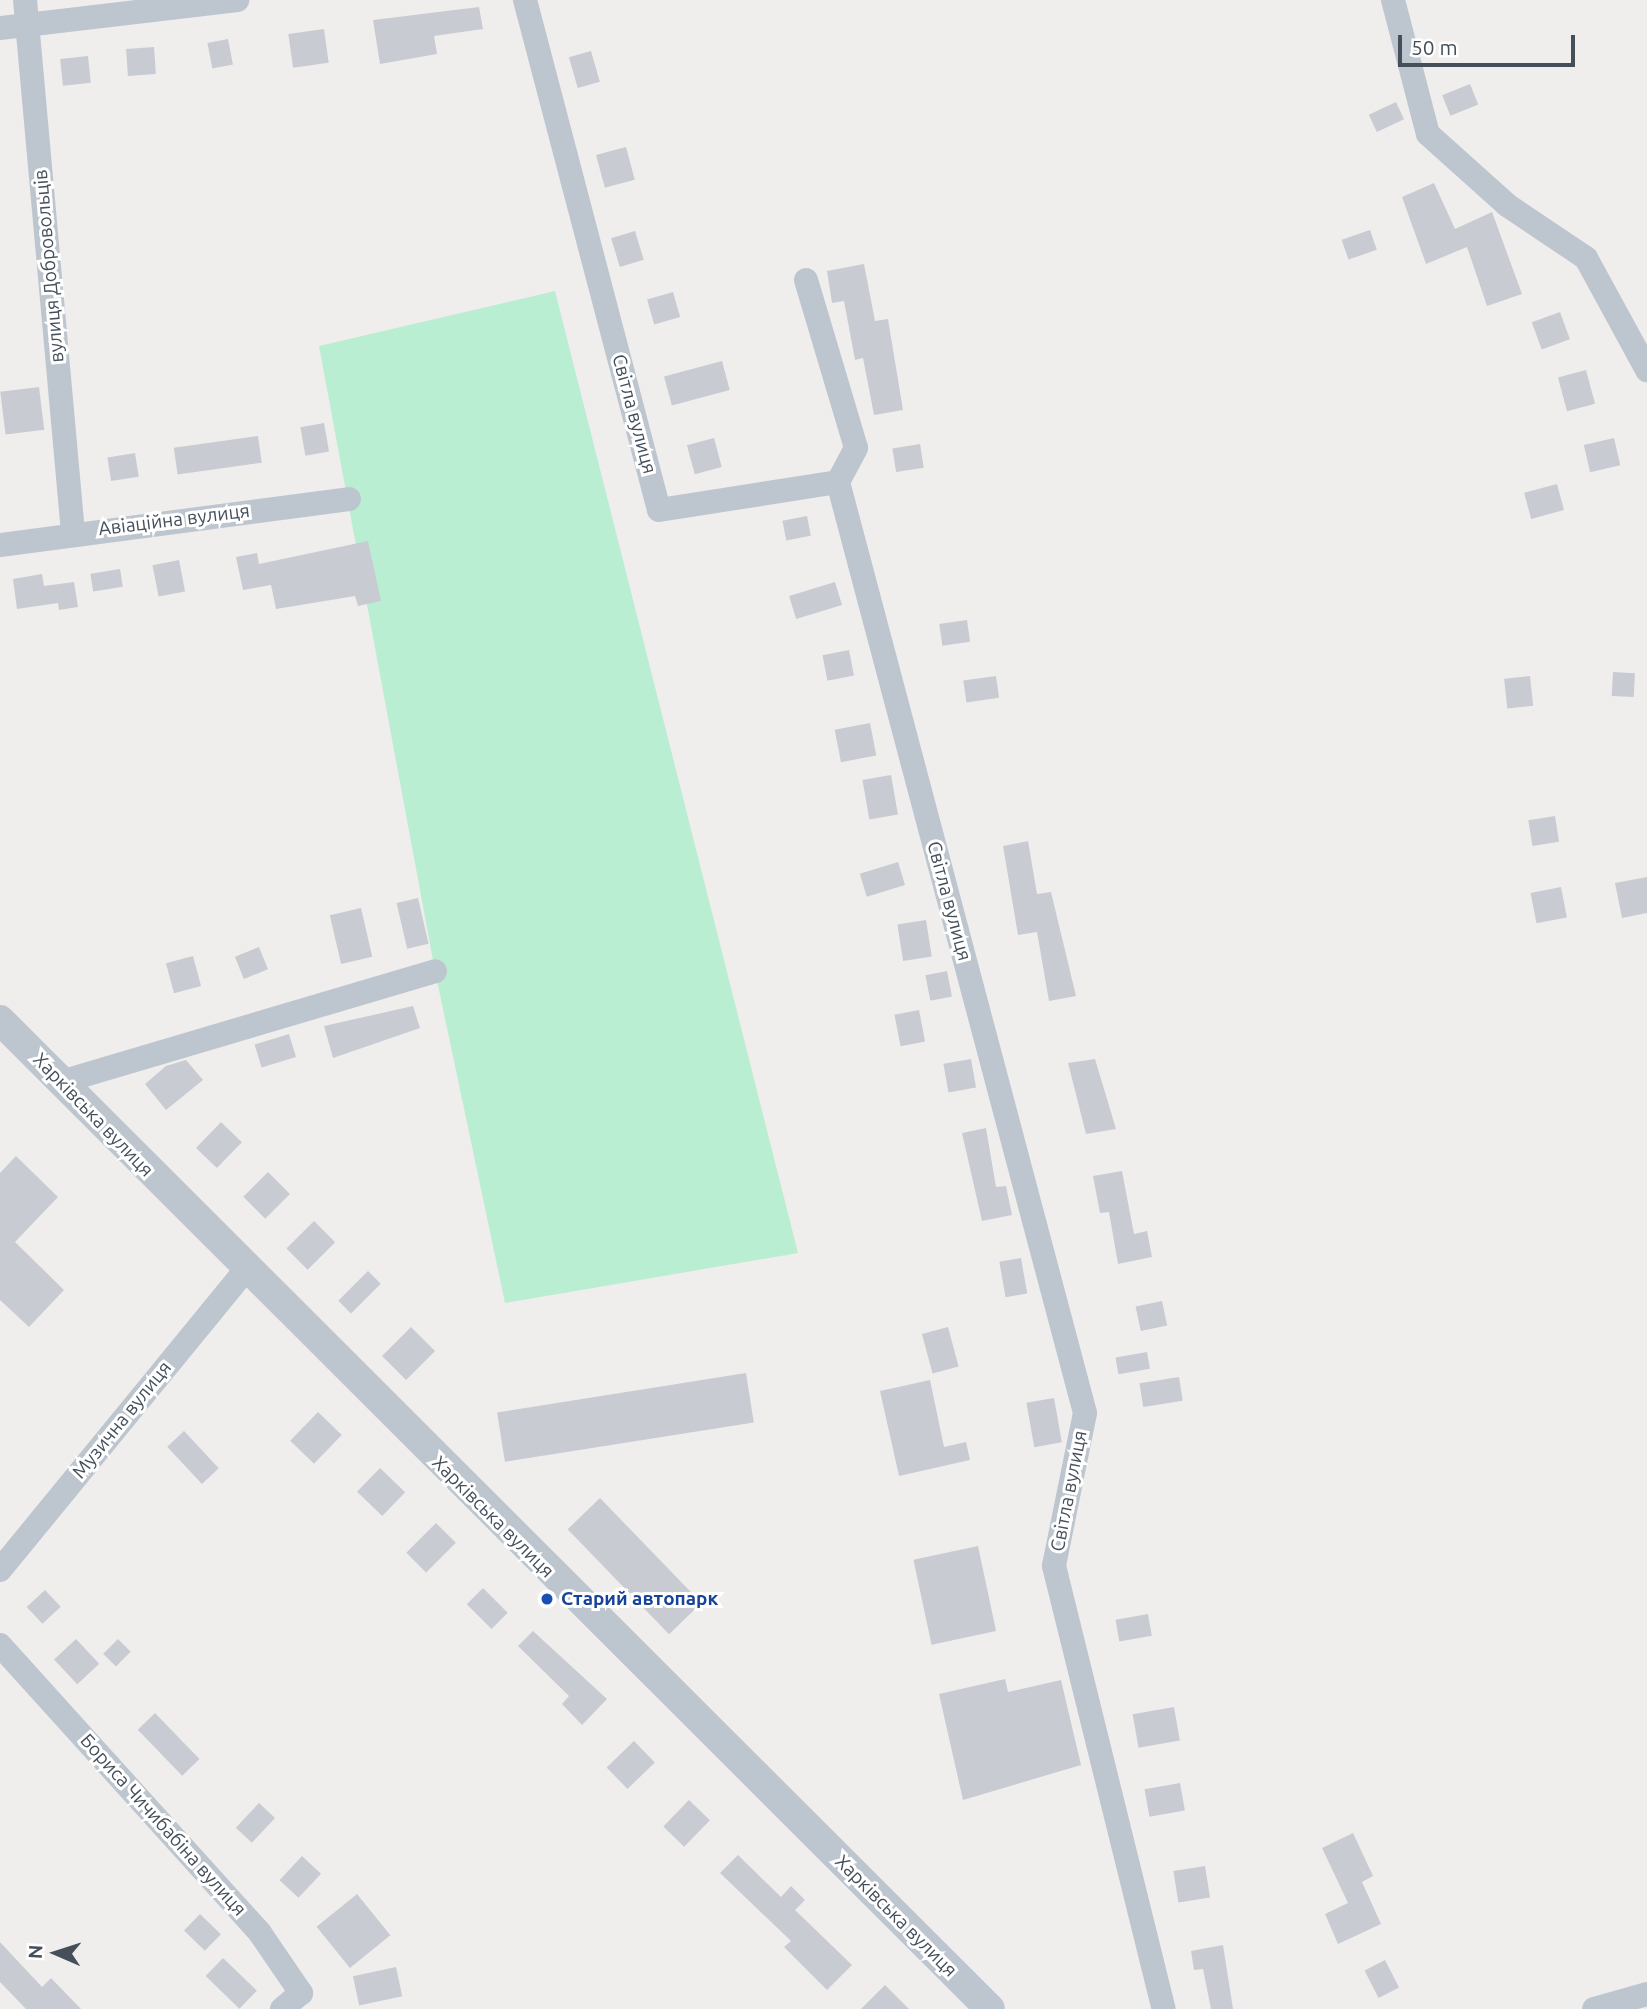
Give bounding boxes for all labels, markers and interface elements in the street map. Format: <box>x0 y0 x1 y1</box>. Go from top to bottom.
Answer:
scale bar <box>1402 21 1579 65</box>
text: 50 m <box>1411 35 1458 59</box>
street label: вулиця Добровольців <box>29 169 69 363</box>
street label: Світла вулиця <box>607 352 661 476</box>
street label: Авіаційна вулиця <box>97 499 251 541</box>
street label: Світла вулиця <box>922 839 976 963</box>
street label: Харківська вулиця <box>28 1048 158 1182</box>
street label: Музична вулиця <box>68 1357 176 1483</box>
street label: Світла вулиця <box>1046 1429 1092 1553</box>
street label: Харківська вулиця <box>427 1451 559 1583</box>
place label: Старий автопарк <box>561 1588 718 1610</box>
marker: Старий автопарк <box>539 1591 555 1607</box>
street label: Бориса Чичибабіна вулиця <box>75 1729 251 1921</box>
street label: Харківська вулиця <box>830 1850 962 1982</box>
north arrow <box>21 1918 91 1988</box>
text: N <box>24 1944 46 1960</box>

